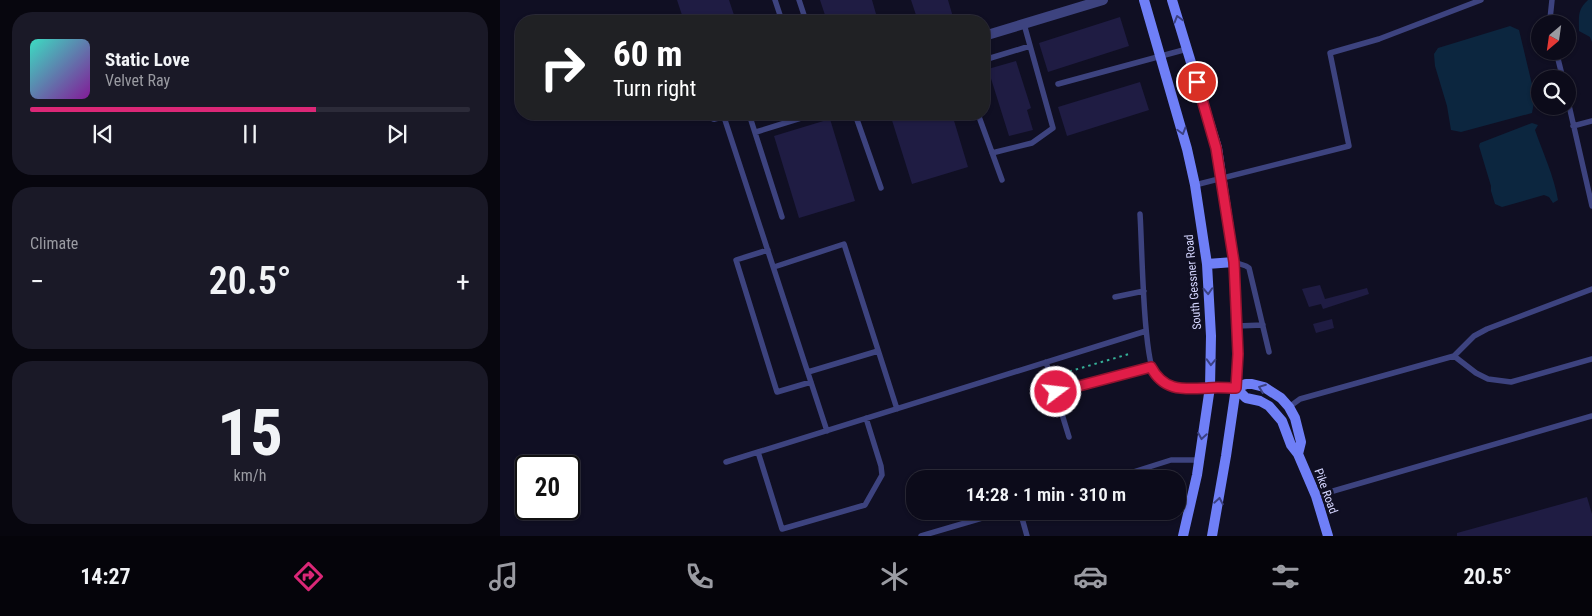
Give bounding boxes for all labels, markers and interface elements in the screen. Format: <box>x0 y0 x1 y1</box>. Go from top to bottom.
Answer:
one-way arrow <box>1173 15 1183 23</box>
north arrow <box>1531 15 1576 60</box>
map controls <box>1531 15 1576 115</box>
text: 60 m <box>613 34 682 75</box>
icon: right <box>530 35 595 100</box>
text: Static Love <box>105 48 190 71</box>
pin <box>1176 61 1218 103</box>
icon: arrive <box>1183 68 1211 96</box>
button: search <box>1531 70 1576 115</box>
text: Velvet Ray <box>105 71 170 90</box>
text: Turn right <box>613 76 696 101</box>
icon: previous <box>89 120 117 148</box>
icon: pause <box>236 120 264 148</box>
icon: next <box>383 120 411 148</box>
one-way arrow <box>1177 126 1187 134</box>
text: Climate <box>30 234 78 253</box>
street label: South Gessner Road <box>1182 234 1204 330</box>
text: 20.5° <box>209 259 291 303</box>
text: − <box>30 265 44 298</box>
text: + <box>456 265 470 298</box>
one-way arrow <box>1203 287 1214 295</box>
one-way arrow <box>1205 358 1216 366</box>
position arrow <box>1029 365 1081 417</box>
one-way arrow <box>1258 383 1267 394</box>
text: 15 <box>217 395 283 471</box>
one-way arrow <box>1198 431 1208 440</box>
speed limit sign: 20 <box>515 455 580 520</box>
text: km/h <box>234 466 266 485</box>
street label: Pike Road <box>1311 466 1341 516</box>
text: 14:28 · 1 min · 310 m <box>966 483 1126 506</box>
one-way arrow <box>1213 497 1223 506</box>
icon: directions <box>291 559 326 594</box>
icon: music <box>486 559 521 594</box>
icon: phone <box>682 559 717 594</box>
icon: climate <box>877 559 912 594</box>
icon: car <box>1073 559 1108 594</box>
icon: filters <box>1268 559 1303 594</box>
text: 14:27 <box>80 564 131 589</box>
text: 20.5° <box>1463 564 1512 589</box>

